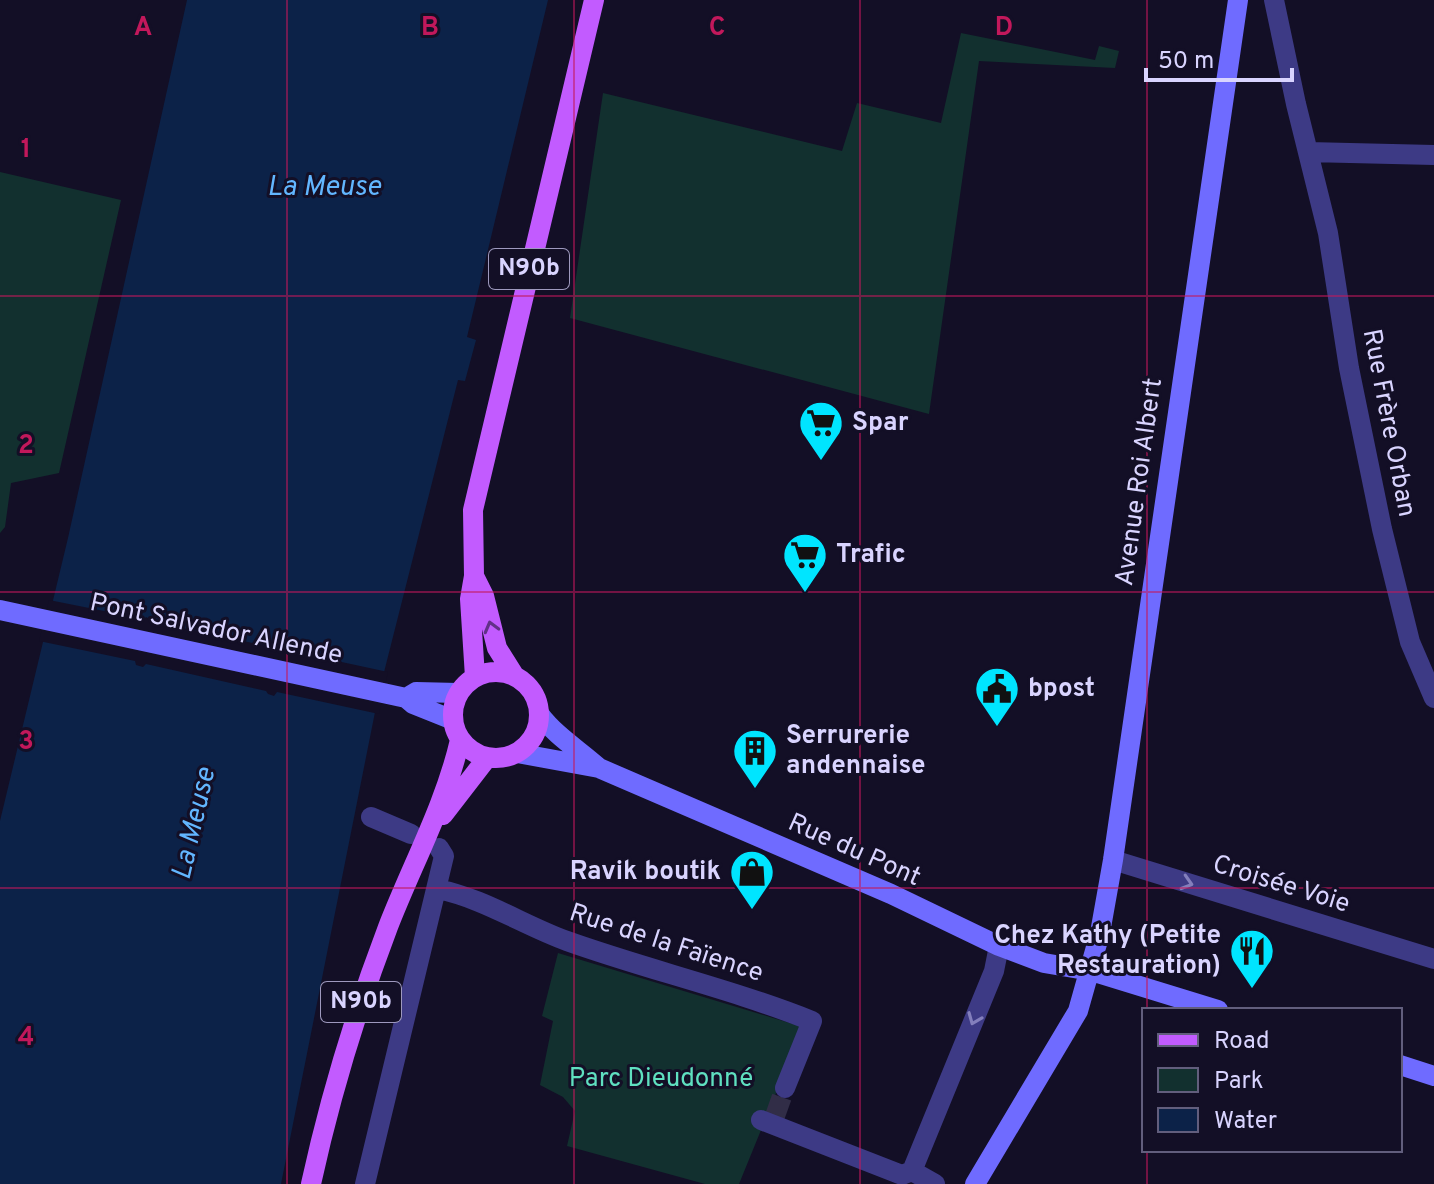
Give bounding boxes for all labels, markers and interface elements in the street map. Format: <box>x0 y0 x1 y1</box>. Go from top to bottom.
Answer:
text: A <box>134 12 152 45</box>
text: B <box>421 12 439 45</box>
text: C <box>709 12 725 45</box>
text: D <box>995 12 1013 45</box>
scale bar <box>1146 32 1292 82</box>
text: 50 m <box>1158 47 1214 77</box>
text: 1 <box>21 134 31 167</box>
water label: La Meuse <box>267 170 381 206</box>
road number: N90b <box>489 249 569 289</box>
street label: Rue Frère Orban <box>1354 326 1422 520</box>
street label: Avenue Roi Albert <box>1109 376 1171 588</box>
supermarket icon: Spar <box>797 399 845 462</box>
place label: Spar <box>852 407 909 440</box>
text: 2 <box>18 430 34 463</box>
supermarket icon: Trafic <box>781 531 829 594</box>
place label: Trafic <box>836 539 906 572</box>
street label: Pont Salvador Allende <box>87 587 345 673</box>
one-way arrow <box>484 621 500 635</box>
public building icon: bpost <box>973 665 1021 728</box>
place label: bpost <box>1028 673 1095 706</box>
place label: Serrurerie andennaise <box>786 720 926 783</box>
text: 3 <box>18 726 34 759</box>
building icon: Serrurerie andennaise <box>731 727 779 790</box>
water label: La Meuse <box>165 764 225 883</box>
street label: Rue du Pont <box>783 807 925 895</box>
shop icon: Ravik boutik <box>728 848 776 911</box>
street label: Croisée Voie <box>1208 848 1354 922</box>
place label: Ravik boutik <box>570 856 721 889</box>
one-way arrow <box>1180 874 1194 890</box>
street label: Rue de la Faïence <box>565 897 767 991</box>
place label: Chez Kathy (Petite Restauration) <box>994 920 1221 983</box>
restaurant icon: Chez Kathy (Petite Restauration) <box>1228 927 1276 990</box>
road number: N90b <box>321 982 401 1022</box>
legend <box>1142 1008 1402 1152</box>
one-way arrow <box>967 1011 983 1025</box>
text: 4 <box>18 1022 34 1055</box>
text: Road <box>1214 1027 1270 1057</box>
park label: Parc Dieudonné <box>569 1063 753 1096</box>
text: Park <box>1214 1067 1264 1097</box>
text: Water <box>1214 1107 1277 1137</box>

